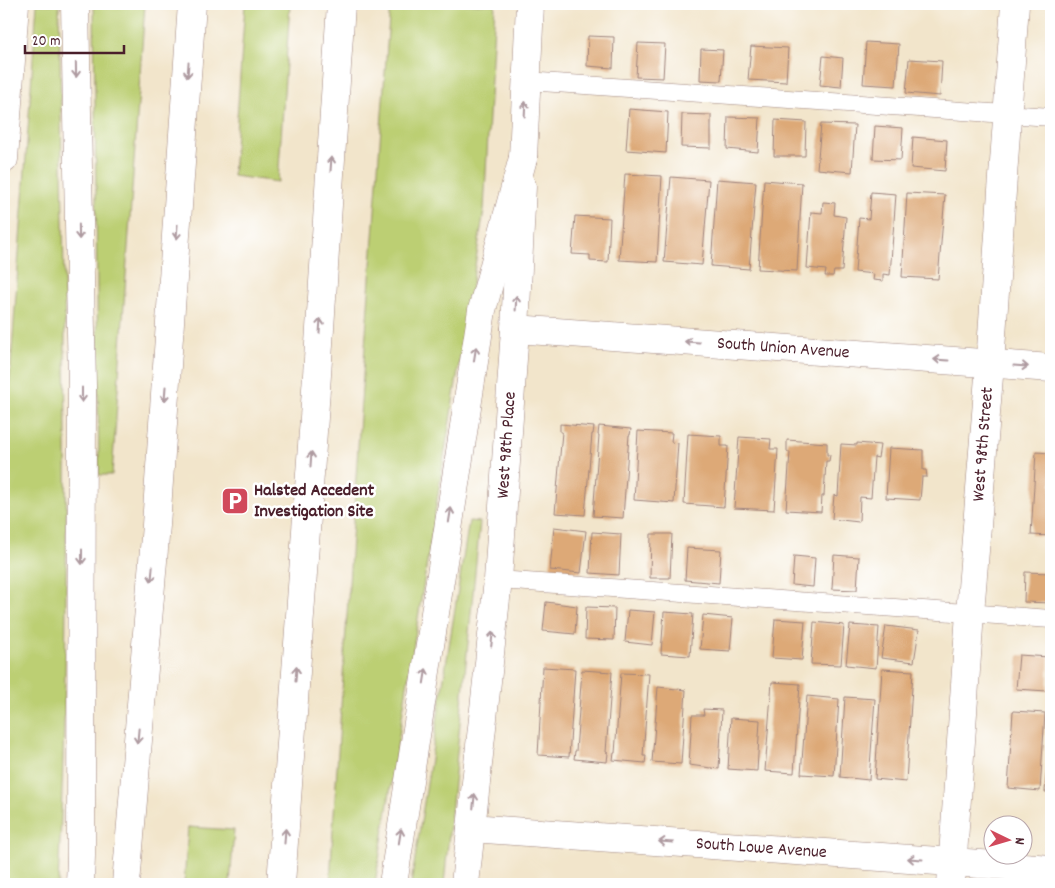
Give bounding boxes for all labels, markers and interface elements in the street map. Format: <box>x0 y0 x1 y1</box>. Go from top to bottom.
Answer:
scale bar <box>25 22 124 54</box>
text: 20 m <box>32 31 60 53</box>
one-way arrow <box>71 62 81 78</box>
one-way arrow <box>183 62 192 78</box>
one-way arrow <box>520 101 530 118</box>
one-way arrow <box>326 156 335 172</box>
one-way arrow <box>74 224 84 240</box>
one-way arrow <box>172 224 181 240</box>
one-way arrow <box>512 295 521 311</box>
one-way arrow <box>316 318 325 334</box>
street label: South Union Avenue <box>716 331 851 366</box>
one-way arrow <box>684 337 700 347</box>
one-way arrow <box>470 347 480 363</box>
one-way arrow <box>934 356 950 365</box>
one-way arrow <box>1012 361 1028 371</box>
one-way arrow <box>77 386 87 403</box>
one-way arrow <box>161 386 170 402</box>
street label: West 98th Street <box>966 386 1001 502</box>
street label: West 98th Place <box>491 391 523 499</box>
one-way arrow <box>307 451 316 467</box>
place label: Halsted Accedent Investigation Site <box>254 479 375 525</box>
parking icon: Halsted Accedent Investigation Site <box>220 486 250 516</box>
one-way arrow <box>445 507 455 523</box>
one-way arrow <box>77 549 87 565</box>
one-way arrow <box>147 566 157 582</box>
one-way arrow <box>487 632 497 648</box>
one-way arrow <box>292 666 301 682</box>
one-way arrow <box>420 668 430 684</box>
one-way arrow <box>134 727 143 743</box>
one-way arrow <box>469 793 479 809</box>
north arrow <box>982 816 1032 866</box>
one-way arrow <box>280 828 289 844</box>
one-way arrow <box>395 828 405 844</box>
street label: South Lowe Avenue <box>695 831 828 866</box>
one-way arrow <box>658 837 674 847</box>
text: N <box>1009 837 1029 845</box>
one-way arrow <box>908 855 924 864</box>

